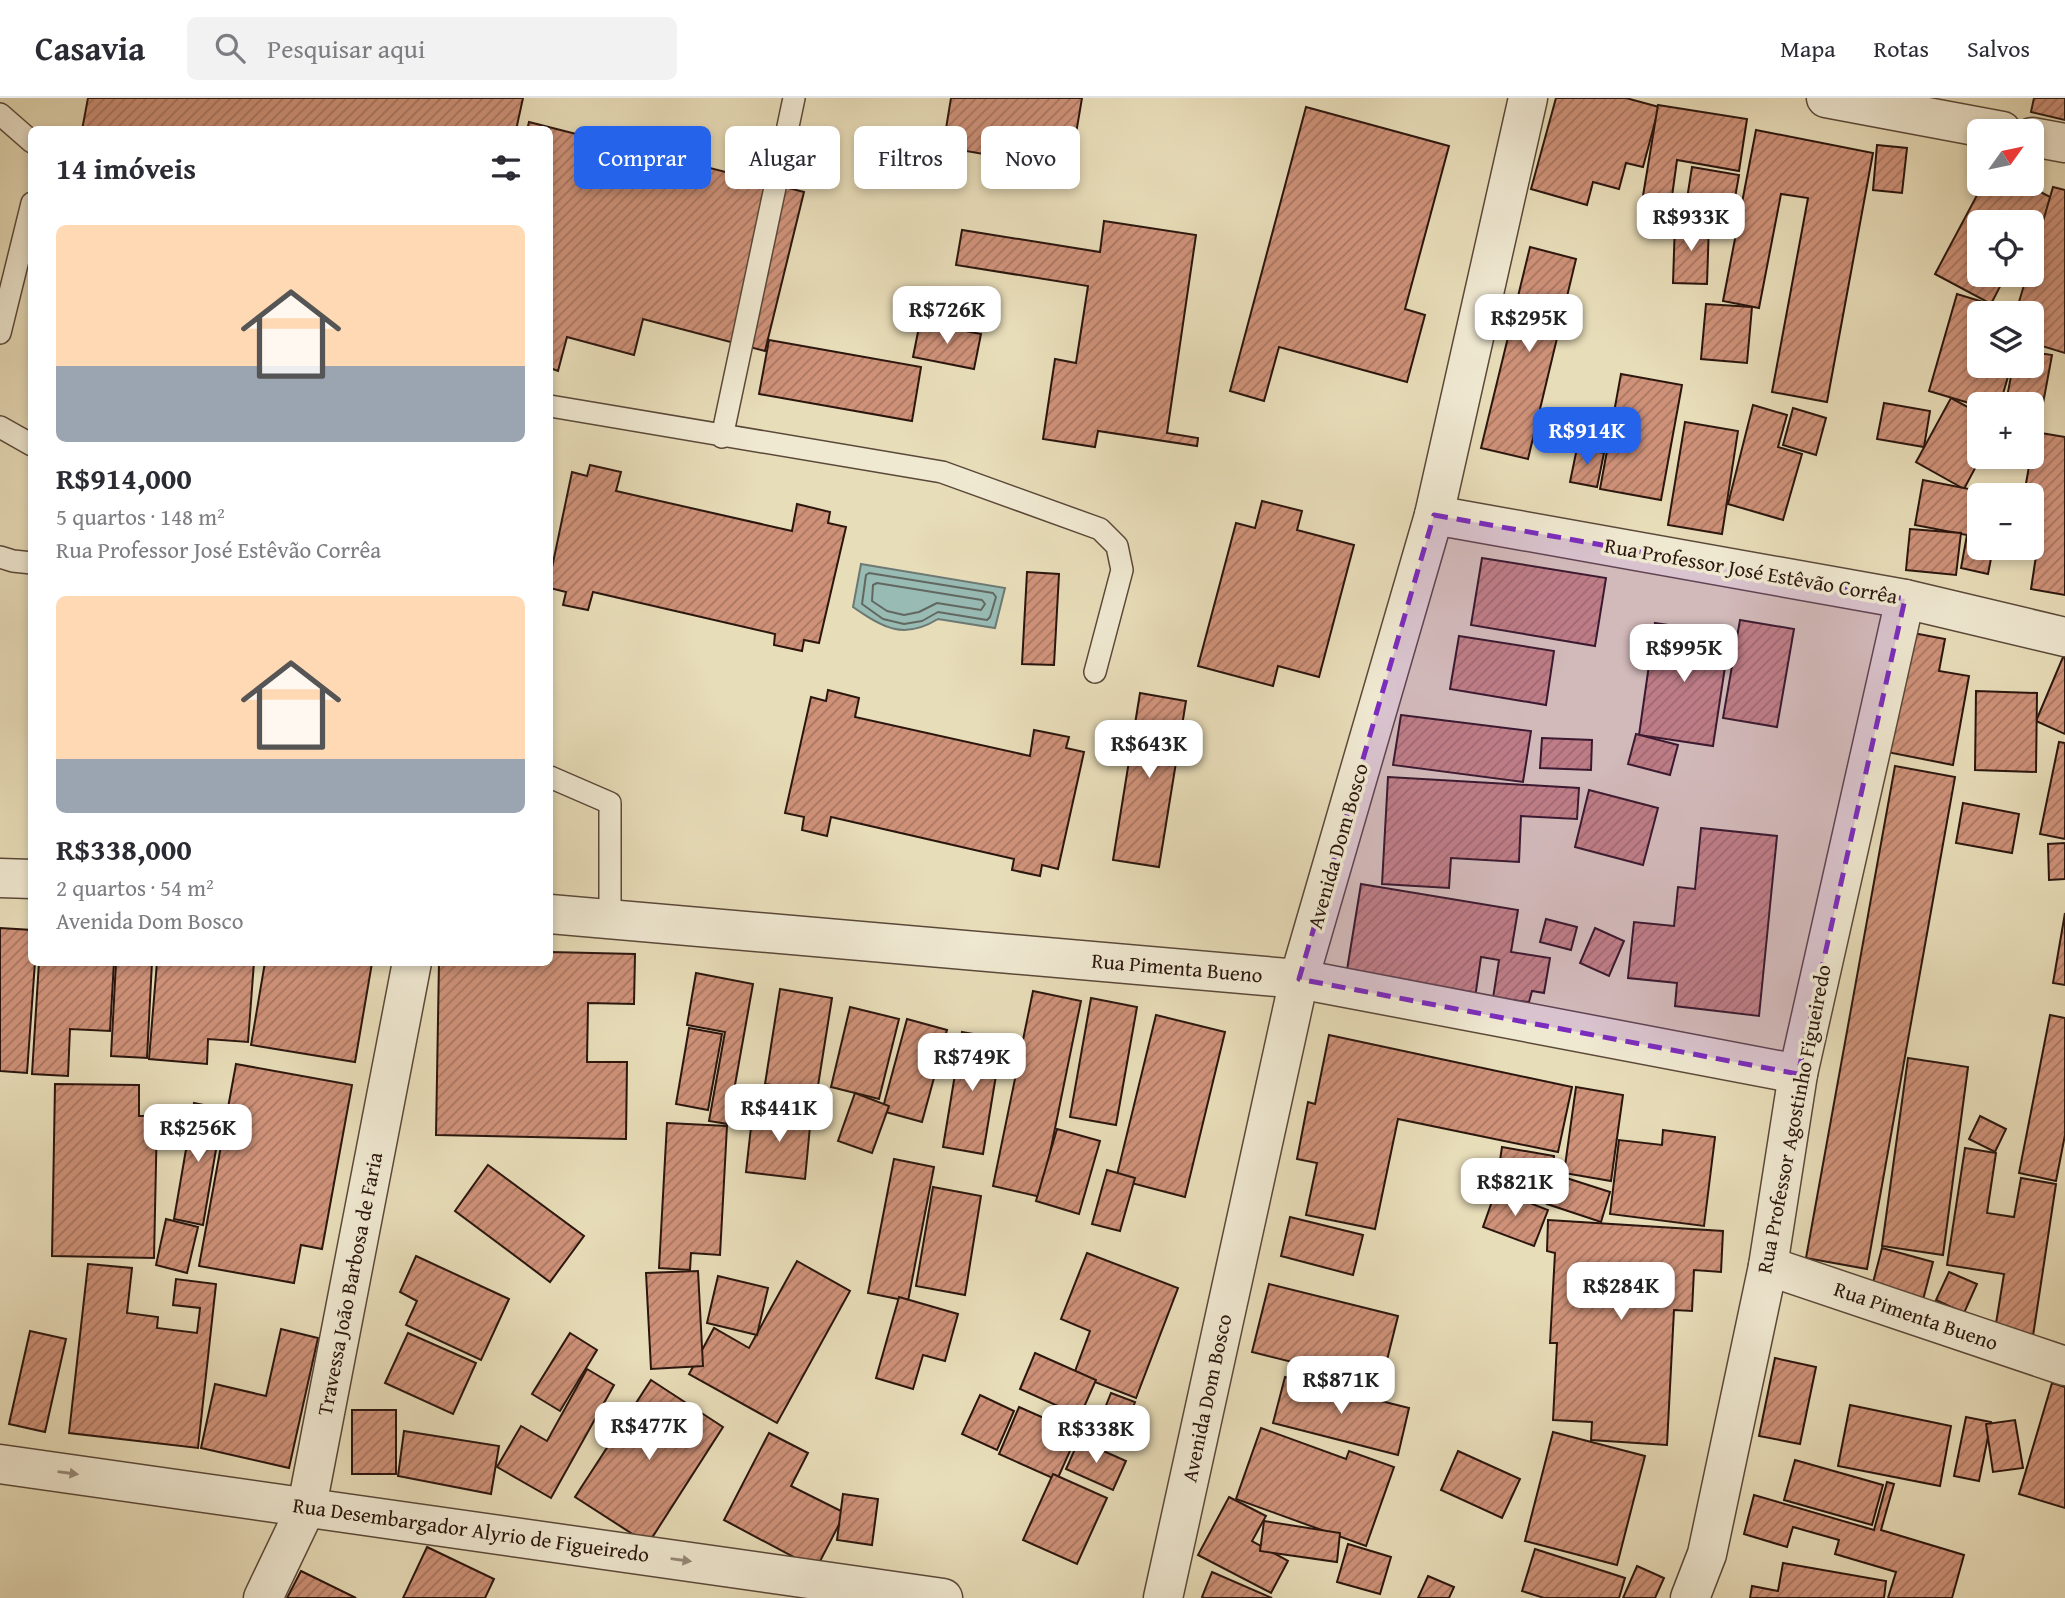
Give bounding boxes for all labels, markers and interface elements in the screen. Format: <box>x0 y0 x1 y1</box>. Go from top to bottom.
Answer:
search box <box>187 17 677 80</box>
text: Casavia <box>35 24 145 72</box>
icon: search <box>211 29 249 67</box>
text: Pesquisar aqui <box>267 29 425 68</box>
text: Mapa <box>1780 31 1836 66</box>
text: Rotas <box>1874 31 1929 66</box>
text: Salvos <box>1967 31 2030 66</box>
north arrow <box>1967 119 2044 196</box>
map controls <box>1967 119 2044 560</box>
chip: Comprar <box>574 126 711 189</box>
chip: Alugar <box>725 126 840 189</box>
chip: Filtros <box>854 126 967 189</box>
chip: Novo <box>981 126 1080 189</box>
text: 14 imóveis <box>56 146 196 190</box>
icon: filters <box>487 149 525 187</box>
pin: R$933K <box>1634 194 1748 253</box>
text: R$933K <box>1653 199 1729 232</box>
button: locate <box>1967 210 2044 287</box>
icon: home <box>228 271 354 397</box>
pin: R$726K <box>890 286 1004 346</box>
text: R$726K <box>909 292 985 325</box>
pin: R$295K <box>1472 294 1586 354</box>
text: R$295K <box>1491 300 1567 333</box>
button: layers <box>1967 301 2044 378</box>
button: + <box>1967 392 2044 469</box>
pin: R$914K <box>1530 408 1644 467</box>
text: R$914K <box>1549 413 1625 446</box>
text: R$914,000 <box>56 456 192 500</box>
button: − <box>1967 483 2044 560</box>
text: 5 quartos · 148 m² <box>56 500 225 533</box>
street label: Rua Professor José Estêvão Corrêa <box>1602 529 1900 612</box>
text: Rua Professor José Estêvão Corrêa <box>56 533 381 566</box>
pin: R$995K <box>1627 624 1741 684</box>
text: R$995K <box>1646 630 1722 663</box>
icon: home <box>228 642 354 768</box>
pin: R$643K <box>1092 720 1206 780</box>
text: R$643K <box>1111 726 1187 759</box>
street label: Avenida Dom Bosco <box>1299 759 1376 932</box>
text: R$338,000 <box>56 827 192 871</box>
text: 2 quartos · 54 m² <box>56 871 214 904</box>
text: Avenida Dom Bosco <box>56 904 244 937</box>
street label: Rua Pimenta Bueno <box>1090 945 1264 990</box>
street label: Rua Professor Agostinho Figueiredo <box>1748 962 1839 1276</box>
pin: R$749K <box>915 1034 1029 1093</box>
text: R$749K <box>934 1039 1010 1072</box>
pin: R$441K <box>722 1084 836 1144</box>
text: R$441K <box>741 1090 817 1123</box>
pin: R$256K <box>141 1104 255 1164</box>
text: R$256K <box>160 1110 236 1143</box>
street label: Travessa João Barbosa de Faria <box>309 1149 390 1418</box>
pin: R$821K <box>1458 1158 1572 1218</box>
text: R$821K <box>1477 1164 1553 1197</box>
pin: R$284K <box>1564 1262 1678 1322</box>
text: R$284K <box>1583 1268 1659 1301</box>
street label: Rua Pimenta Bueno <box>1830 1273 2002 1358</box>
street label: Avenida Dom Bosco <box>1174 1311 1239 1485</box>
pin: R$871K <box>1284 1356 1398 1416</box>
text: R$871K <box>1303 1362 1379 1395</box>
pin: R$477K <box>592 1402 706 1462</box>
pin: R$338K <box>1039 1406 1153 1465</box>
text: R$477K <box>611 1408 687 1441</box>
text: R$338K <box>1058 1411 1134 1444</box>
one-way arrow <box>57 1468 79 1479</box>
street label: Rua Desembargador Alyrio de Figueiredo <box>291 1489 651 1570</box>
one-way arrow <box>670 1555 692 1566</box>

